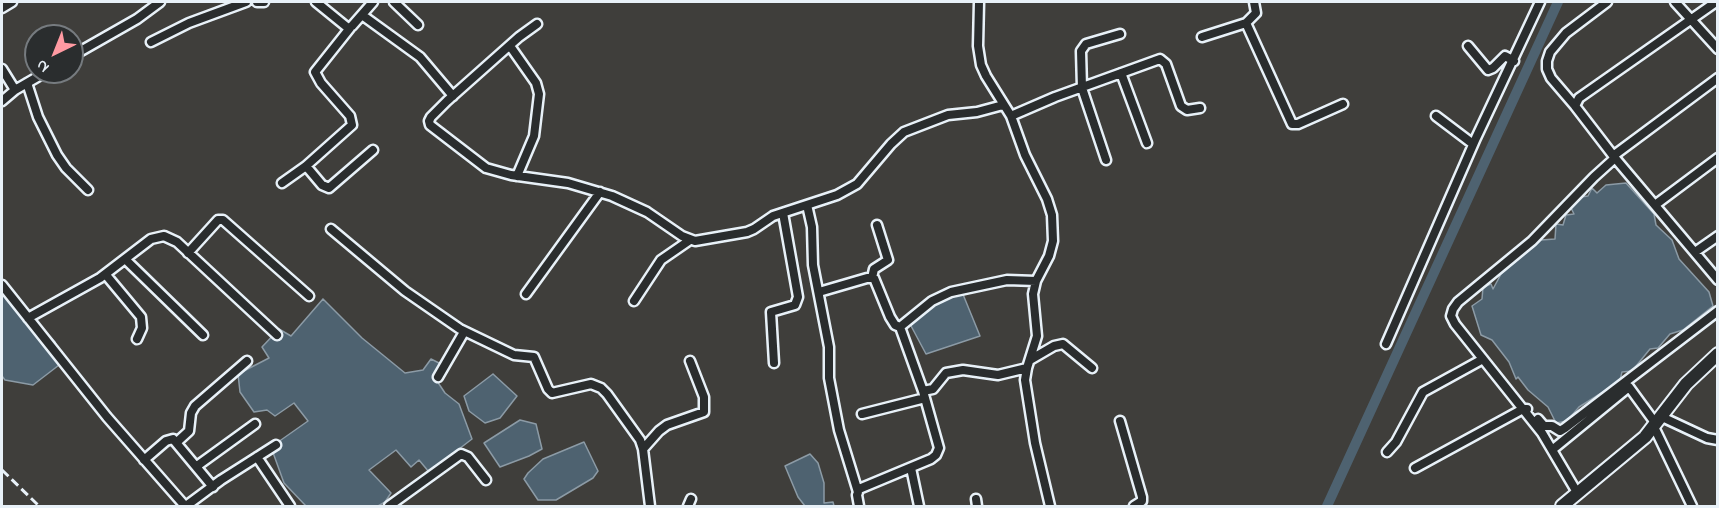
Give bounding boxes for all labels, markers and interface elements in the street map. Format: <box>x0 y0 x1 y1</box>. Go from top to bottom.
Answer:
north arrow <box>24 24 84 84</box>
text: N <box>31 53 55 78</box>

